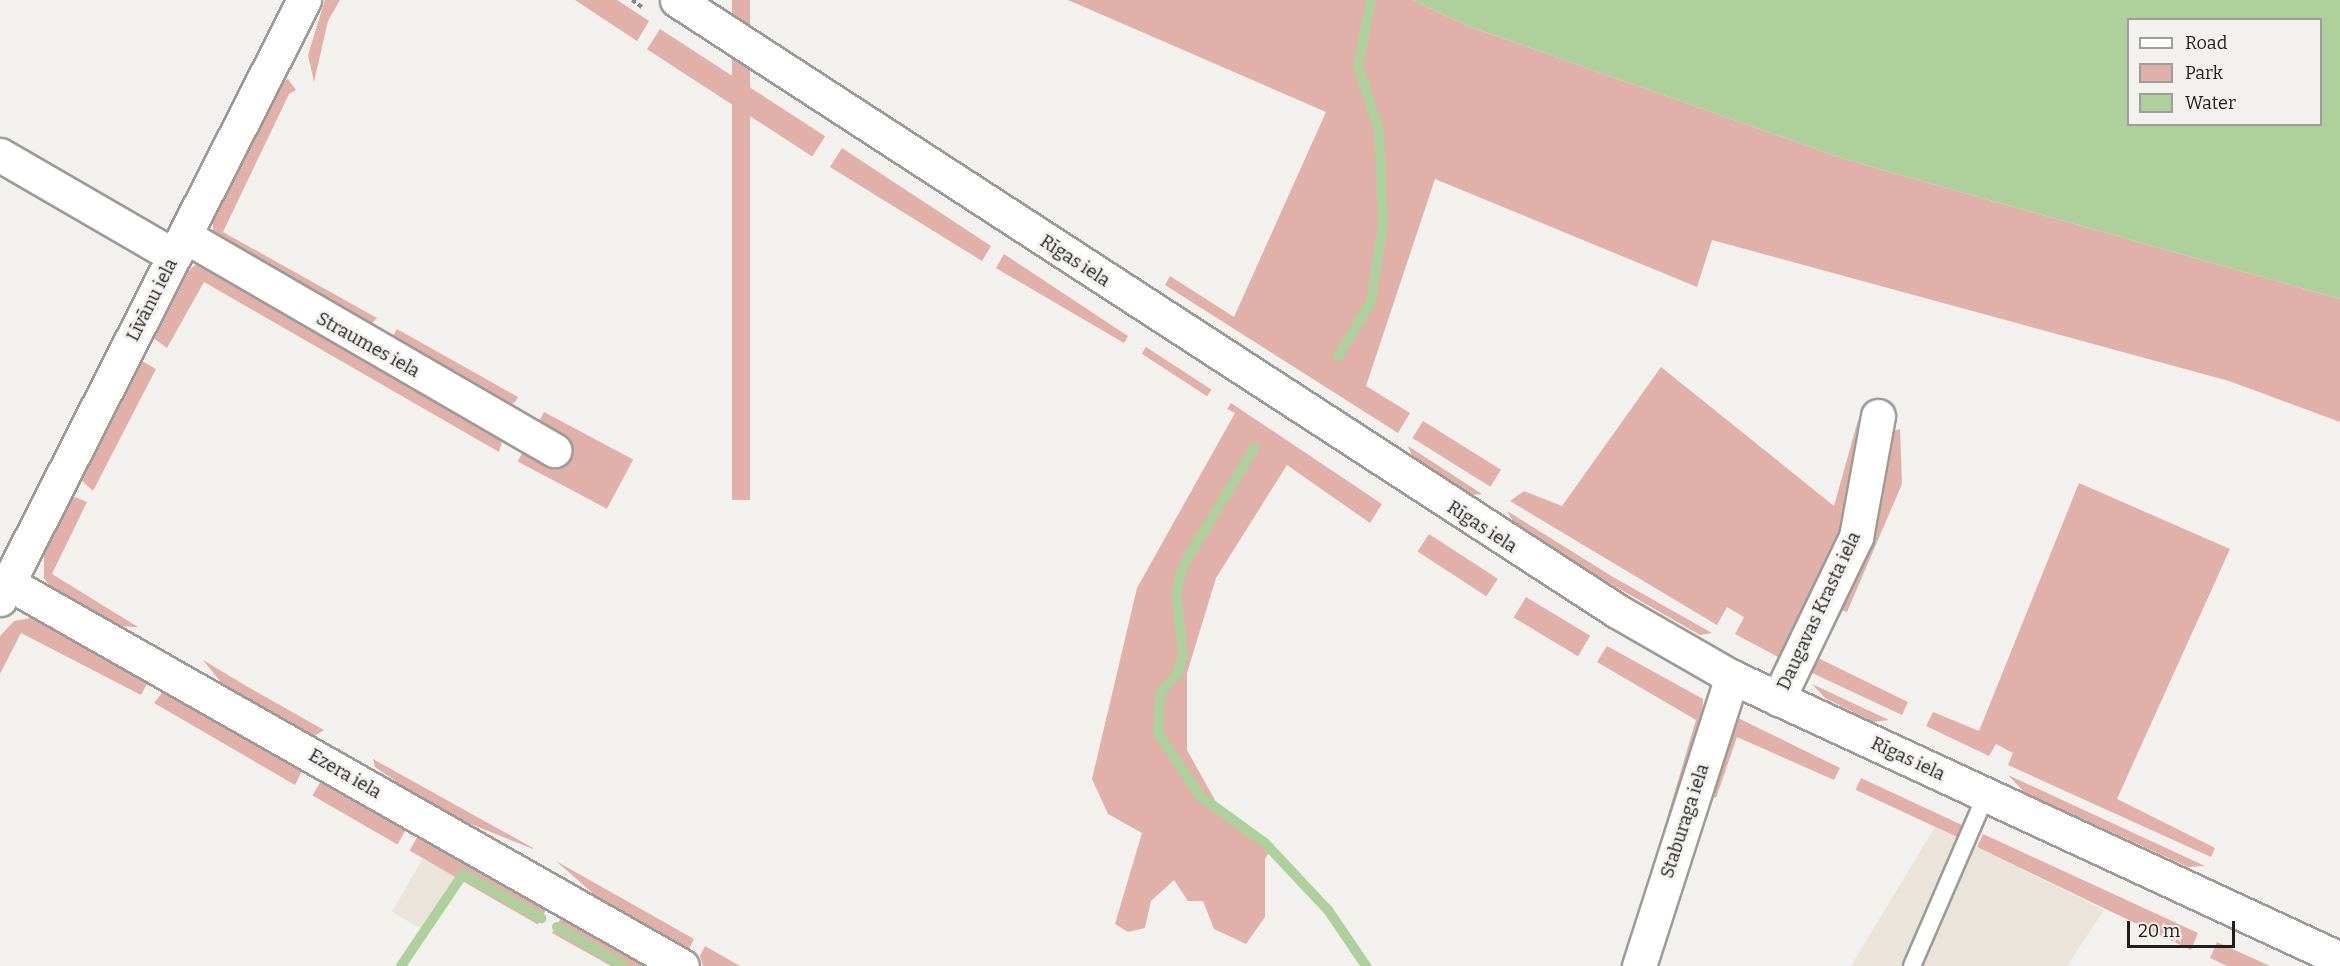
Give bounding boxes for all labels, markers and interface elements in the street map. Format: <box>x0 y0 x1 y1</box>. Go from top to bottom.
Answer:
legend <box>2127 18 2322 126</box>
text: Road <box>2185 32 2227 54</box>
text: Park <box>2185 62 2223 84</box>
text: Water <box>2185 92 2236 114</box>
street label: Rīgas iela <box>1036 230 1114 292</box>
street label: Līvānu iela <box>122 255 182 345</box>
street label: Straumes iela <box>313 308 423 382</box>
street label: Rīgas iela <box>1443 496 1521 558</box>
street label: Daugavas Krasta iela <box>1773 528 1865 694</box>
street label: Rīgas iela <box>1868 733 1948 785</box>
street label: Ezera iela <box>305 745 385 803</box>
street label: Staburaga iela <box>1656 761 1714 881</box>
scale bar <box>2130 909 2238 947</box>
text: 20 m <box>2138 920 2180 942</box>

